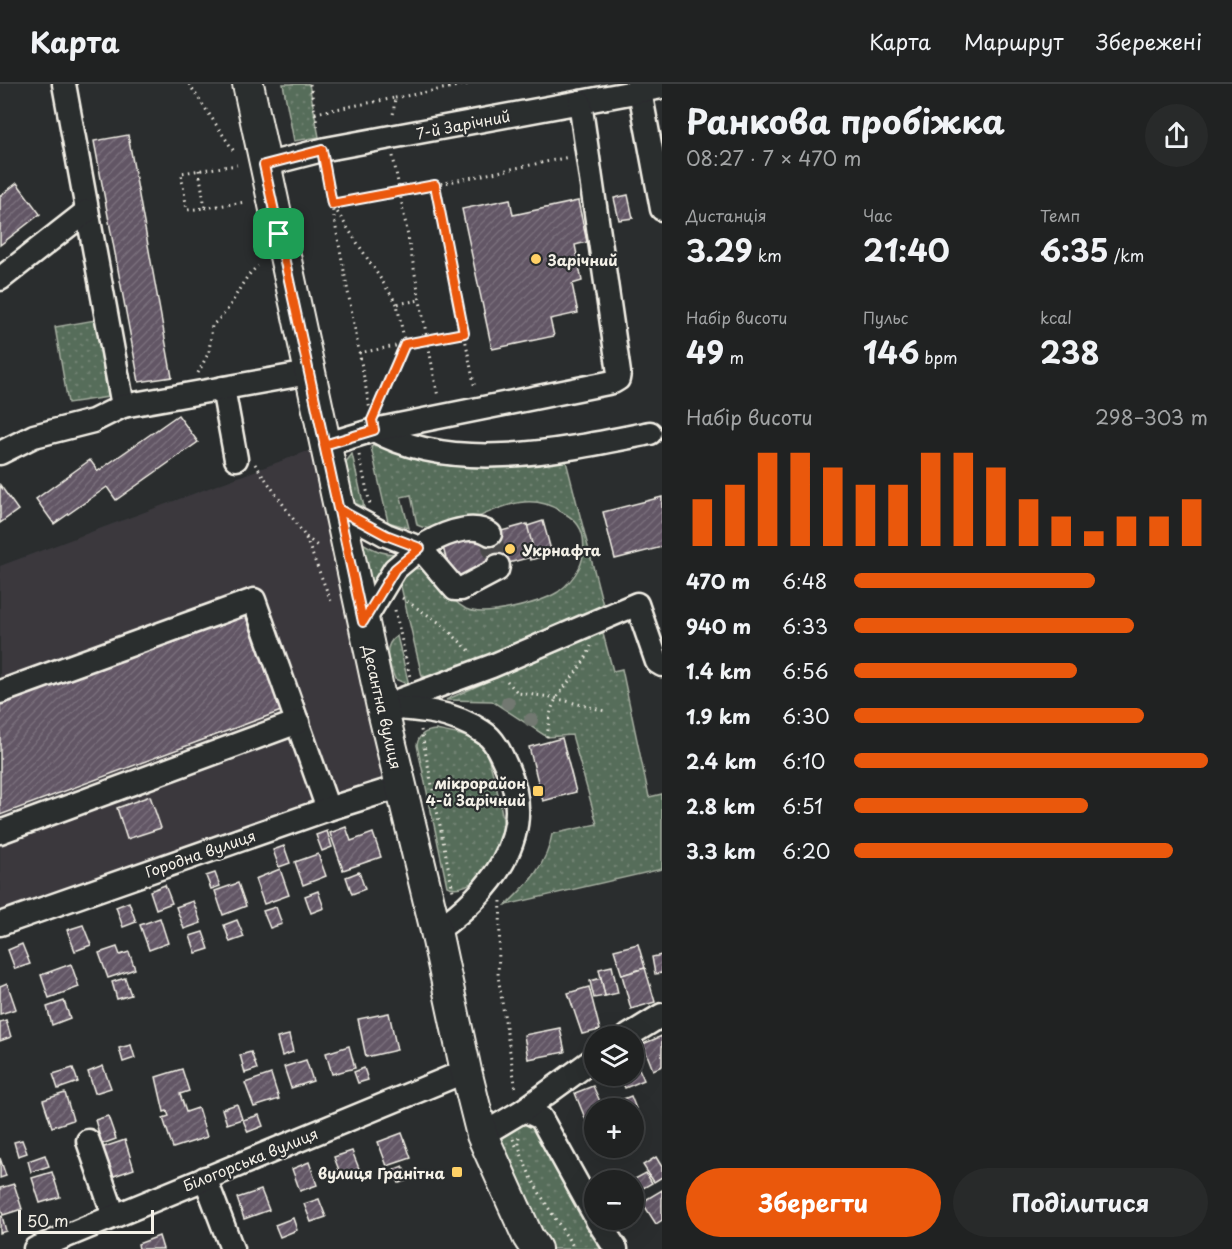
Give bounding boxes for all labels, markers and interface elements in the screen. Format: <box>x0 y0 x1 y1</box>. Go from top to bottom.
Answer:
text: Карта <box>30 20 120 63</box>
text: Карта <box>869 25 931 57</box>
text: Маршрут <box>964 25 1063 57</box>
text: Збережені <box>1096 25 1202 57</box>
text: Ранкова пробіжка <box>686 95 1005 145</box>
street label: 7-й Зарічний <box>414 104 512 144</box>
button: share <box>1145 104 1208 167</box>
text: 08:27 · 7 × 470 m <box>686 143 861 173</box>
text: Дистанція <box>686 203 767 227</box>
text: Час <box>863 203 892 227</box>
text: Темп <box>1040 203 1080 227</box>
pin <box>253 208 304 259</box>
icon: arrive <box>262 217 295 250</box>
text: 3.29 <box>686 227 753 272</box>
text: 21:40 <box>863 227 950 272</box>
text: 6:35 <box>1040 227 1109 272</box>
text: km <box>753 243 782 267</box>
text: /km <box>1109 243 1144 267</box>
place label: Зарічний <box>547 248 618 271</box>
marker: Зарічний <box>529 252 543 266</box>
text: Набір висоти <box>686 305 787 329</box>
text: Пульс <box>863 305 908 329</box>
text: kcal <box>1040 305 1072 329</box>
text: 49 <box>686 329 724 374</box>
text: 146 <box>863 329 919 374</box>
text: 238 <box>1040 329 1100 374</box>
text: m <box>724 345 744 369</box>
text: bpm <box>919 345 958 369</box>
text: Набір висоти <box>686 402 813 432</box>
text: 298–303 m <box>1095 402 1208 432</box>
place label: Укрнафта <box>522 538 602 561</box>
marker: Укрнафта <box>503 542 517 556</box>
text: 470 m <box>686 566 750 596</box>
text: 6:48 <box>782 566 827 596</box>
text: 940 m <box>686 611 751 641</box>
text: 6:33 <box>782 611 828 641</box>
street label: Десантна вулиця <box>357 642 408 771</box>
text: 1.4 km <box>686 656 752 686</box>
text: 6:56 <box>782 656 829 686</box>
text: 1.9 km <box>686 701 751 731</box>
text: 6:30 <box>782 701 830 731</box>
text: 2.4 km <box>686 746 756 776</box>
text: 6:10 <box>782 746 825 776</box>
place label: мікрорайон 4-й Зарічний <box>425 771 526 811</box>
marker: мікрорайон 4-й Зарічний <box>531 784 545 798</box>
text: 2.8 km <box>686 791 755 821</box>
text: 6:51 <box>782 791 823 821</box>
street label: Городна вулиця <box>142 823 258 883</box>
text: 3.3 km <box>686 836 756 866</box>
text: 6:20 <box>782 836 830 866</box>
map controls <box>584 1026 644 1230</box>
button: layers <box>584 1026 644 1086</box>
button: + <box>584 1098 644 1158</box>
street label: Білогорська вулиця <box>179 1121 321 1197</box>
place label: вулиця Гранітна <box>318 1161 446 1184</box>
marker: вулиця Гранітна <box>450 1165 464 1179</box>
button: Зберегти <box>686 1168 941 1237</box>
button: Поділитися <box>953 1168 1208 1237</box>
button: − <box>584 1170 644 1230</box>
scale bar <box>18 1207 154 1234</box>
text: 50 m <box>27 1208 68 1232</box>

